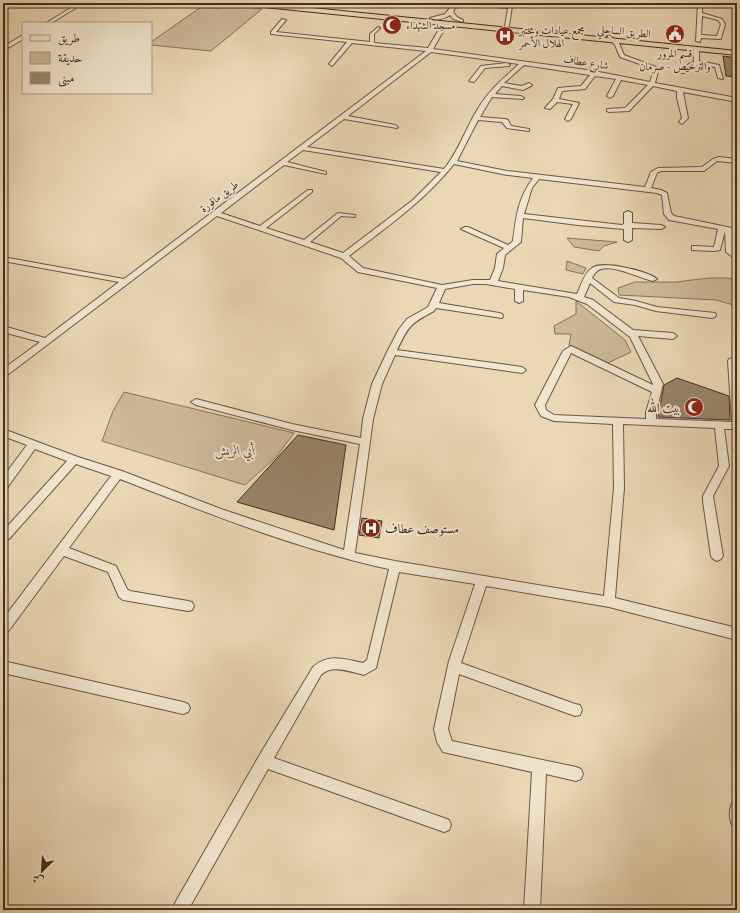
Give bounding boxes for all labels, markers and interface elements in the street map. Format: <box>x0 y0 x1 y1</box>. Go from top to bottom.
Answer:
mosque icon: مسجد الشهداء <box>381 14 403 36</box>
place label: مسجد الشهداء <box>406 19 455 33</box>
legend <box>22 22 152 94</box>
street label: الطريق الساحلي <box>596 22 651 45</box>
public building icon: قسم المرور والترخيص - صرمان <box>664 23 686 45</box>
place label: مجمع عيادات ومختبر الهلال الأحمر <box>518 24 585 51</box>
hospital icon: مجمع عيادات ومختبر الهلال الأحمر <box>494 25 516 47</box>
text: طريق <box>58 31 80 46</box>
place label: قسم المرور والترخيص - صرمان <box>639 47 711 74</box>
text: حديقة <box>58 51 82 66</box>
street label: شارع عطاف <box>562 52 610 75</box>
text: مبنى <box>58 71 74 87</box>
street label: طريق ماقورة <box>198 178 242 216</box>
mosque icon: بيت الله <box>683 396 705 418</box>
place label: بيت الله <box>647 397 680 416</box>
park label: أبي الريش <box>214 442 256 462</box>
hospital icon: مستوصف عطاف <box>360 517 382 539</box>
place label: مستوصف عطاف <box>385 521 459 537</box>
north arrow <box>22 851 62 891</box>
text: ش <box>30 870 46 888</box>

